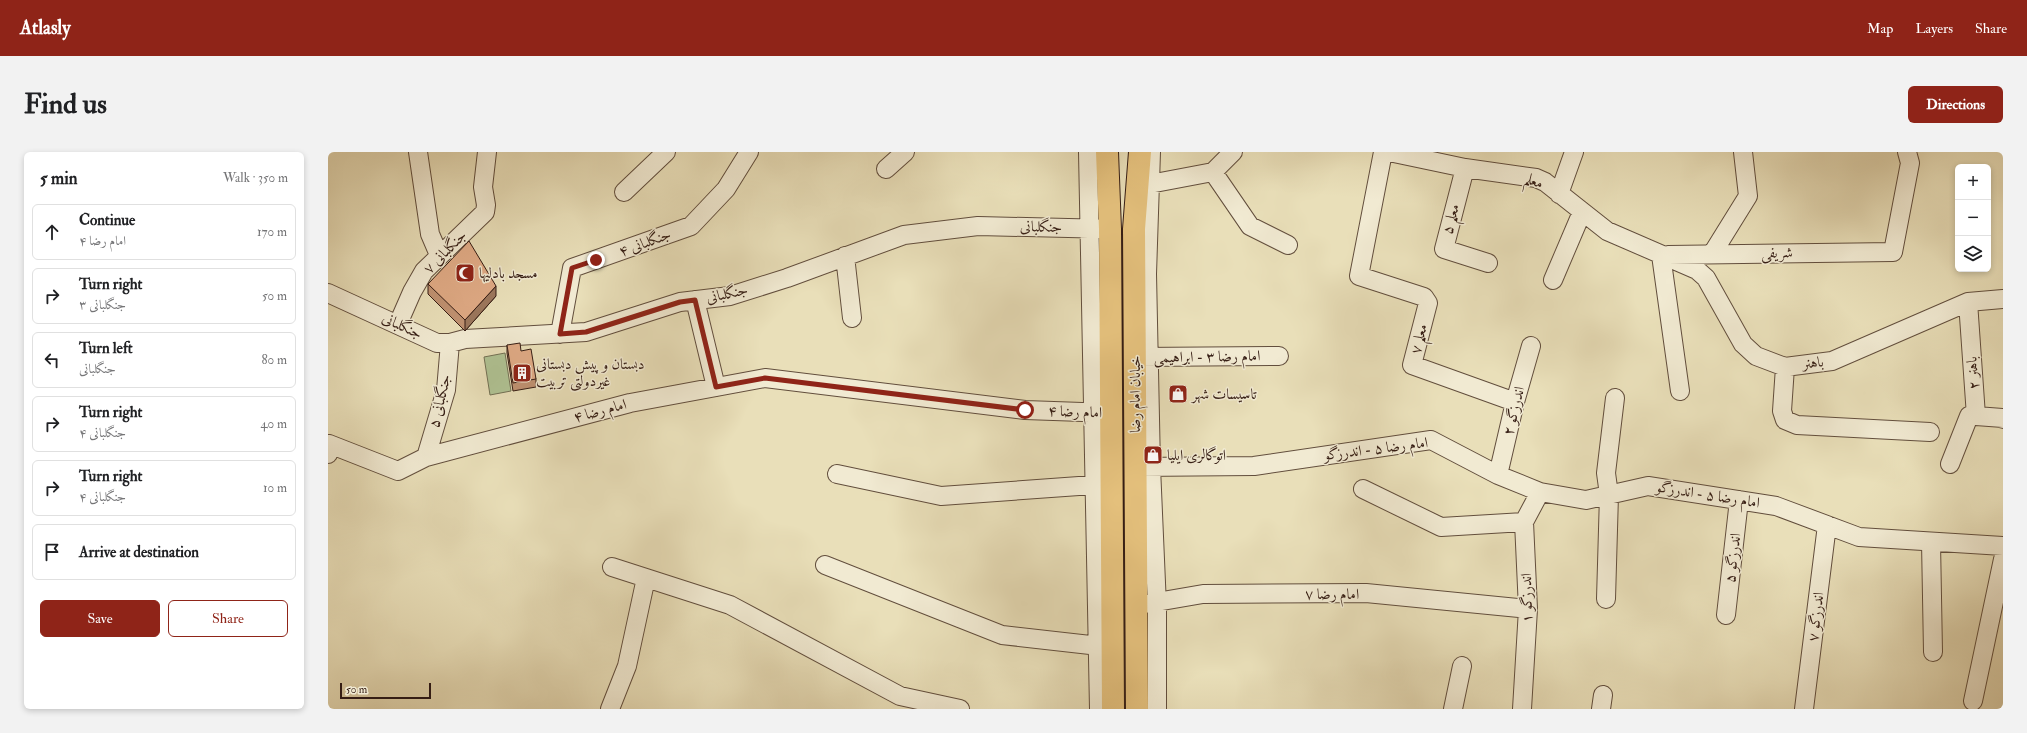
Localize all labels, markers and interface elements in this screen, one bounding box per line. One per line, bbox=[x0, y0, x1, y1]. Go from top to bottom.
text: Atlasly bbox=[20, 16, 71, 40]
text: Map bbox=[1867, 20, 1893, 37]
text: Layers bbox=[1915, 20, 1953, 37]
text: Share bbox=[1975, 20, 2007, 37]
button: Directions bbox=[1908, 86, 2003, 123]
text: Find us bbox=[24, 87, 107, 122]
map controls bbox=[1955, 164, 1991, 272]
button: + bbox=[1955, 164, 1991, 200]
text: 5 min bbox=[40, 168, 78, 189]
street label: معلم bbox=[1520, 169, 1546, 198]
text: Walk · 350 m bbox=[223, 170, 288, 186]
button: − bbox=[1955, 200, 1991, 236]
street label: معلم ۵ bbox=[1438, 202, 1469, 237]
text: Continue bbox=[79, 211, 135, 230]
street label: جنگلبانی bbox=[1020, 216, 1062, 237]
icon: ahead bbox=[41, 221, 63, 243]
text: 170 m bbox=[257, 224, 287, 240]
street label: جنگلبانی ۴ bbox=[616, 224, 674, 261]
street label: جنگلبانی ۷ bbox=[418, 225, 471, 278]
text: امام رضا ۴ bbox=[79, 233, 126, 249]
button: layers bbox=[1955, 236, 1991, 272]
street label: شریفی bbox=[1761, 243, 1793, 264]
route end bbox=[587, 251, 605, 269]
mosque icon: مسجد بادلیها bbox=[454, 262, 476, 284]
place label: مسجد بادلیها bbox=[479, 264, 538, 283]
text: Turn right bbox=[79, 275, 142, 294]
street label: جنگلبانی bbox=[704, 279, 750, 308]
icon: right bbox=[41, 285, 63, 307]
text: 50 m bbox=[262, 288, 287, 304]
text: جنگلبانی ۳ bbox=[79, 297, 126, 313]
street label: جنگلبانی bbox=[379, 308, 426, 344]
street label: معلم ۷ bbox=[1406, 322, 1437, 357]
text: Turn left bbox=[79, 339, 133, 358]
street label: امام رضا ۳ - ابراهیمی bbox=[1153, 347, 1261, 370]
icon: left bbox=[41, 349, 63, 371]
text: 80 m bbox=[261, 352, 287, 368]
street label: باهنر bbox=[1799, 352, 1825, 374]
place label: دبستان و پیش دبستانی غیردولتی تربیت bbox=[536, 355, 645, 392]
street label: خیابان امام رضا bbox=[1126, 355, 1148, 433]
street label: باهنر ۲ bbox=[1962, 356, 1984, 390]
text: جنگلبانی bbox=[79, 361, 116, 377]
building icon: دبستان و پیش دبستانی غیردولتی تربیت bbox=[511, 362, 533, 384]
street label: جنگلبانی ۵ bbox=[424, 372, 455, 430]
shop icon: تاسیسات شهر bbox=[1167, 383, 1189, 405]
place label: تاسیسات شهر bbox=[1190, 385, 1257, 404]
street label: اندرزگو ۲ bbox=[1499, 385, 1529, 437]
street label: امام رضا ۴ bbox=[571, 395, 629, 430]
route start bbox=[1016, 401, 1034, 419]
street label: امام رضا ۴ bbox=[1047, 402, 1102, 425]
text: Turn right bbox=[79, 403, 142, 422]
icon: right bbox=[41, 413, 63, 435]
text: 40 m bbox=[261, 416, 287, 432]
text: جنگلبانی ۴ bbox=[79, 425, 126, 441]
street label: امام رضا ۵ - اندرزگو bbox=[1321, 433, 1430, 468]
shop icon: اتوگالری ایلیا bbox=[1142, 444, 1164, 466]
place label: اتوگالری ایلیا bbox=[1167, 446, 1226, 465]
text: Turn right bbox=[79, 467, 142, 486]
icon: right bbox=[41, 477, 63, 499]
street label: امام رضا ۵ - اندرزگو bbox=[1652, 477, 1761, 516]
text: 10 m bbox=[263, 480, 287, 496]
text: جنگلبانی ۴ bbox=[79, 489, 126, 505]
street label: اندرزگو ۵ bbox=[1721, 532, 1745, 584]
icon: arrive bbox=[41, 541, 63, 563]
text: Arrive at destination bbox=[79, 543, 199, 562]
street label: اندرزگو ۱ bbox=[1517, 573, 1537, 623]
street label: امام رضا ۷ bbox=[1305, 585, 1359, 607]
street label: اندرزگو ۷ bbox=[1804, 591, 1828, 643]
button: Save bbox=[40, 600, 160, 637]
button: Share bbox=[168, 600, 288, 637]
scale bar bbox=[340, 681, 431, 700]
text: 50 m bbox=[346, 683, 367, 696]

